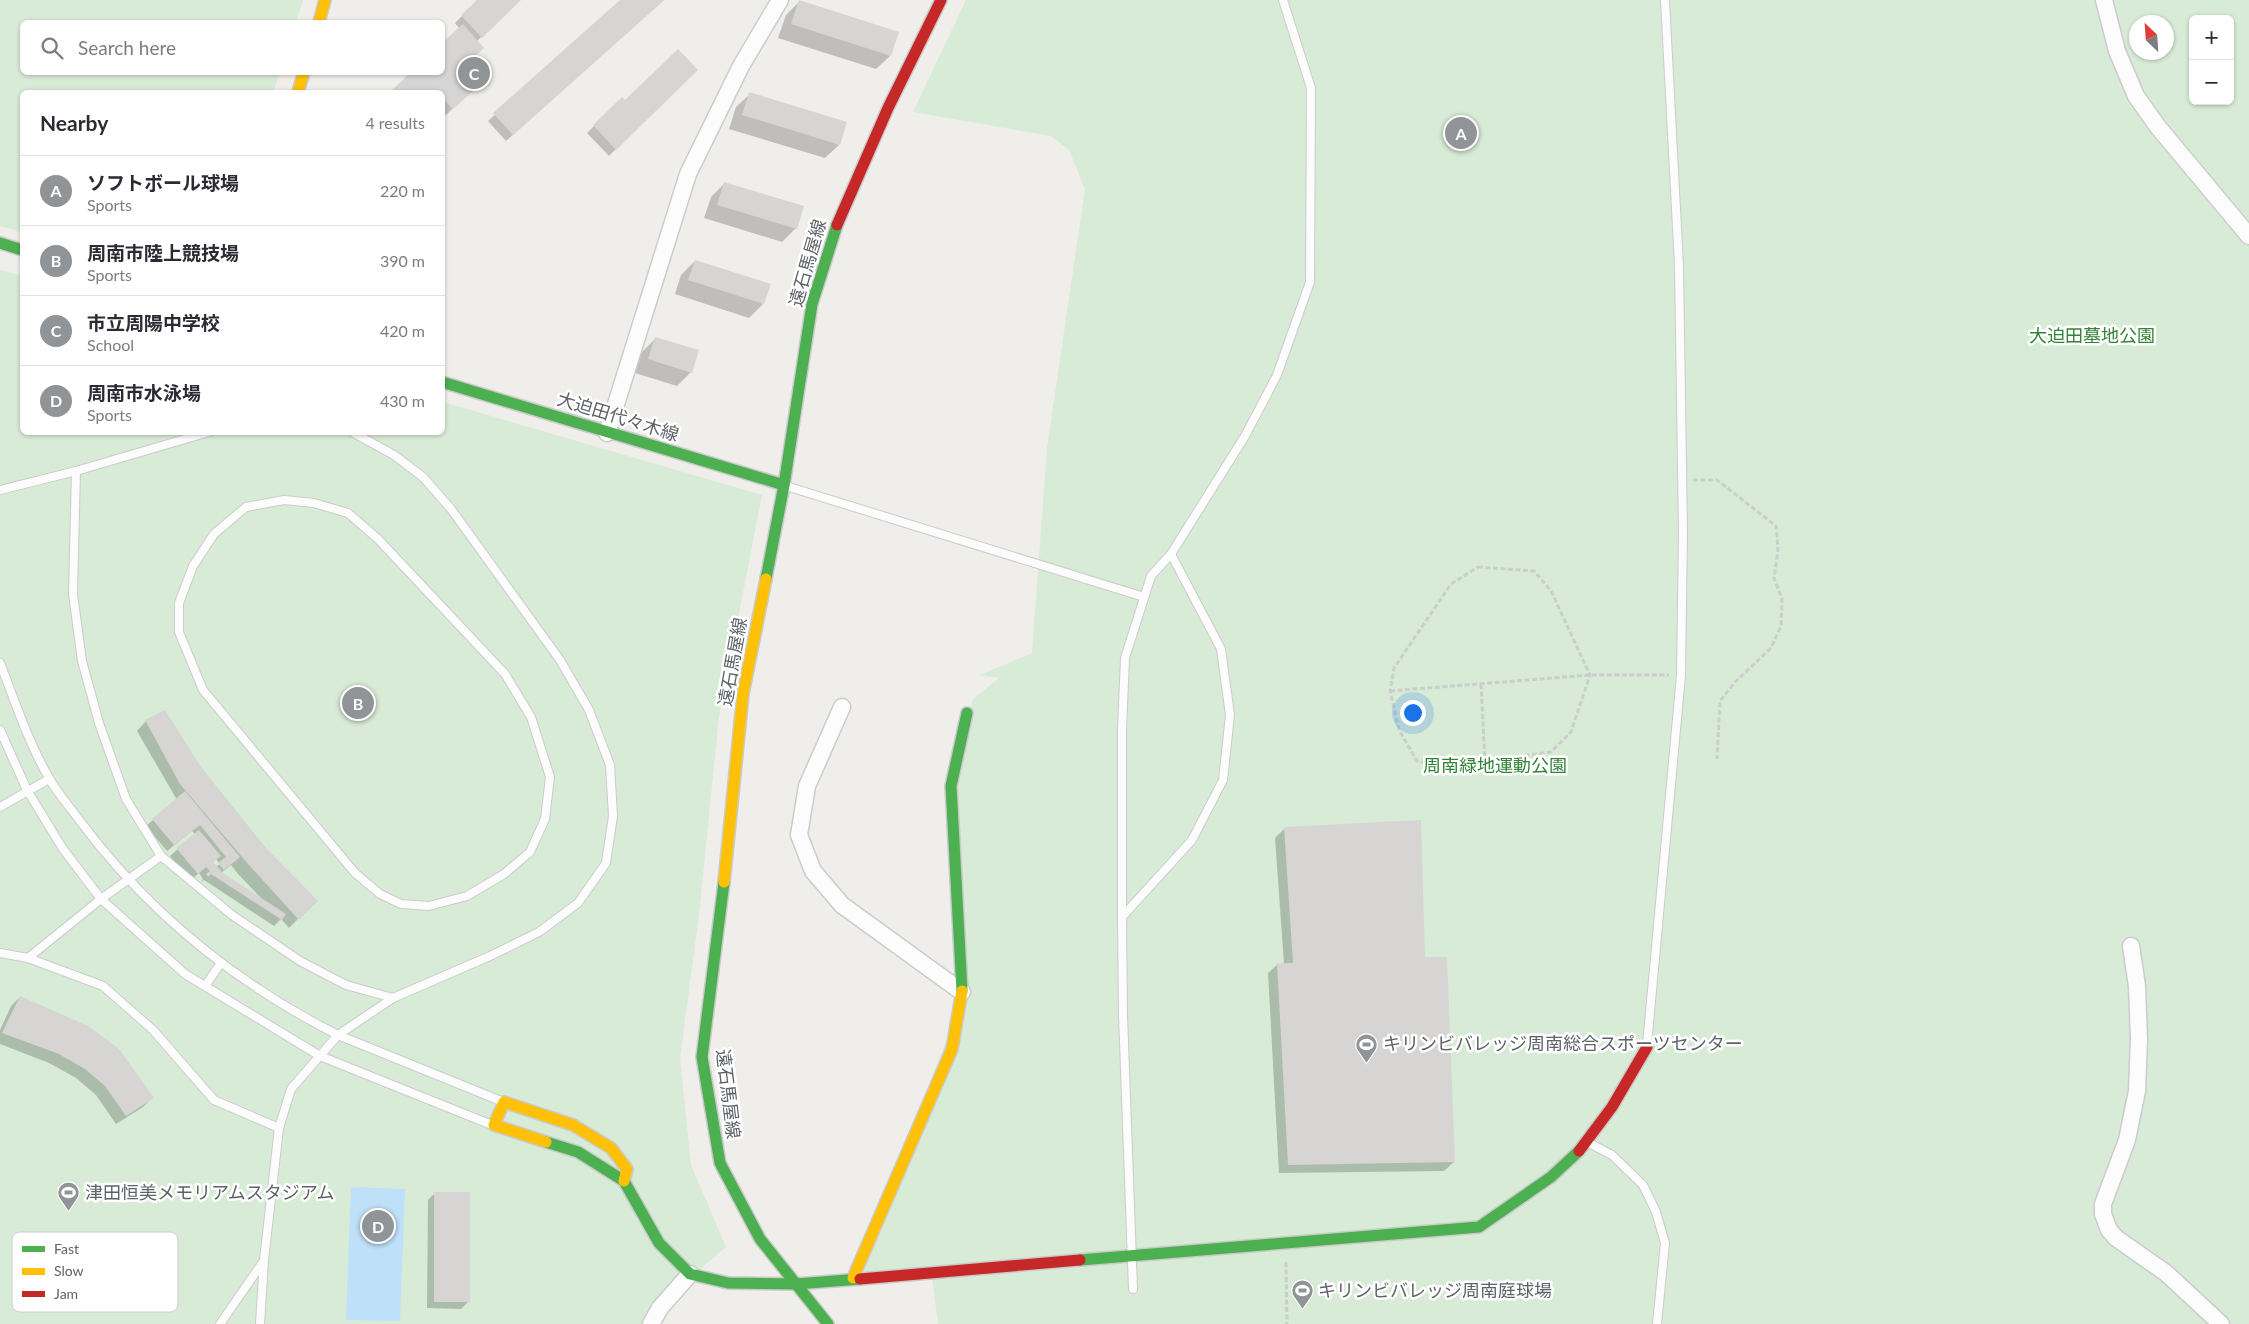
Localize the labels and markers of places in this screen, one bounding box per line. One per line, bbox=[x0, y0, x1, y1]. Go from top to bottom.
pin: C bbox=[458, 54, 490, 92]
pin: A bbox=[1445, 114, 1477, 152]
pin: B bbox=[342, 684, 374, 722]
sports icon: キリンビバレッジ周南総合スポーツセンター bbox=[1355, 1032, 1379, 1063]
place label: キリンビバレッジ周南総合スポーツセンター bbox=[1383, 1032, 1743, 1054]
sports icon: 津田恒美メモリアムスタジアム bbox=[57, 1181, 81, 1212]
place label: 津田恒美メモリアムスタジアム bbox=[85, 1181, 334, 1203]
pin: D bbox=[362, 1207, 394, 1245]
sports icon: キリンビバレッジ周南庭球場 bbox=[1290, 1279, 1314, 1310]
place label: キリンビバレッジ周南庭球場 bbox=[1318, 1279, 1552, 1301]

